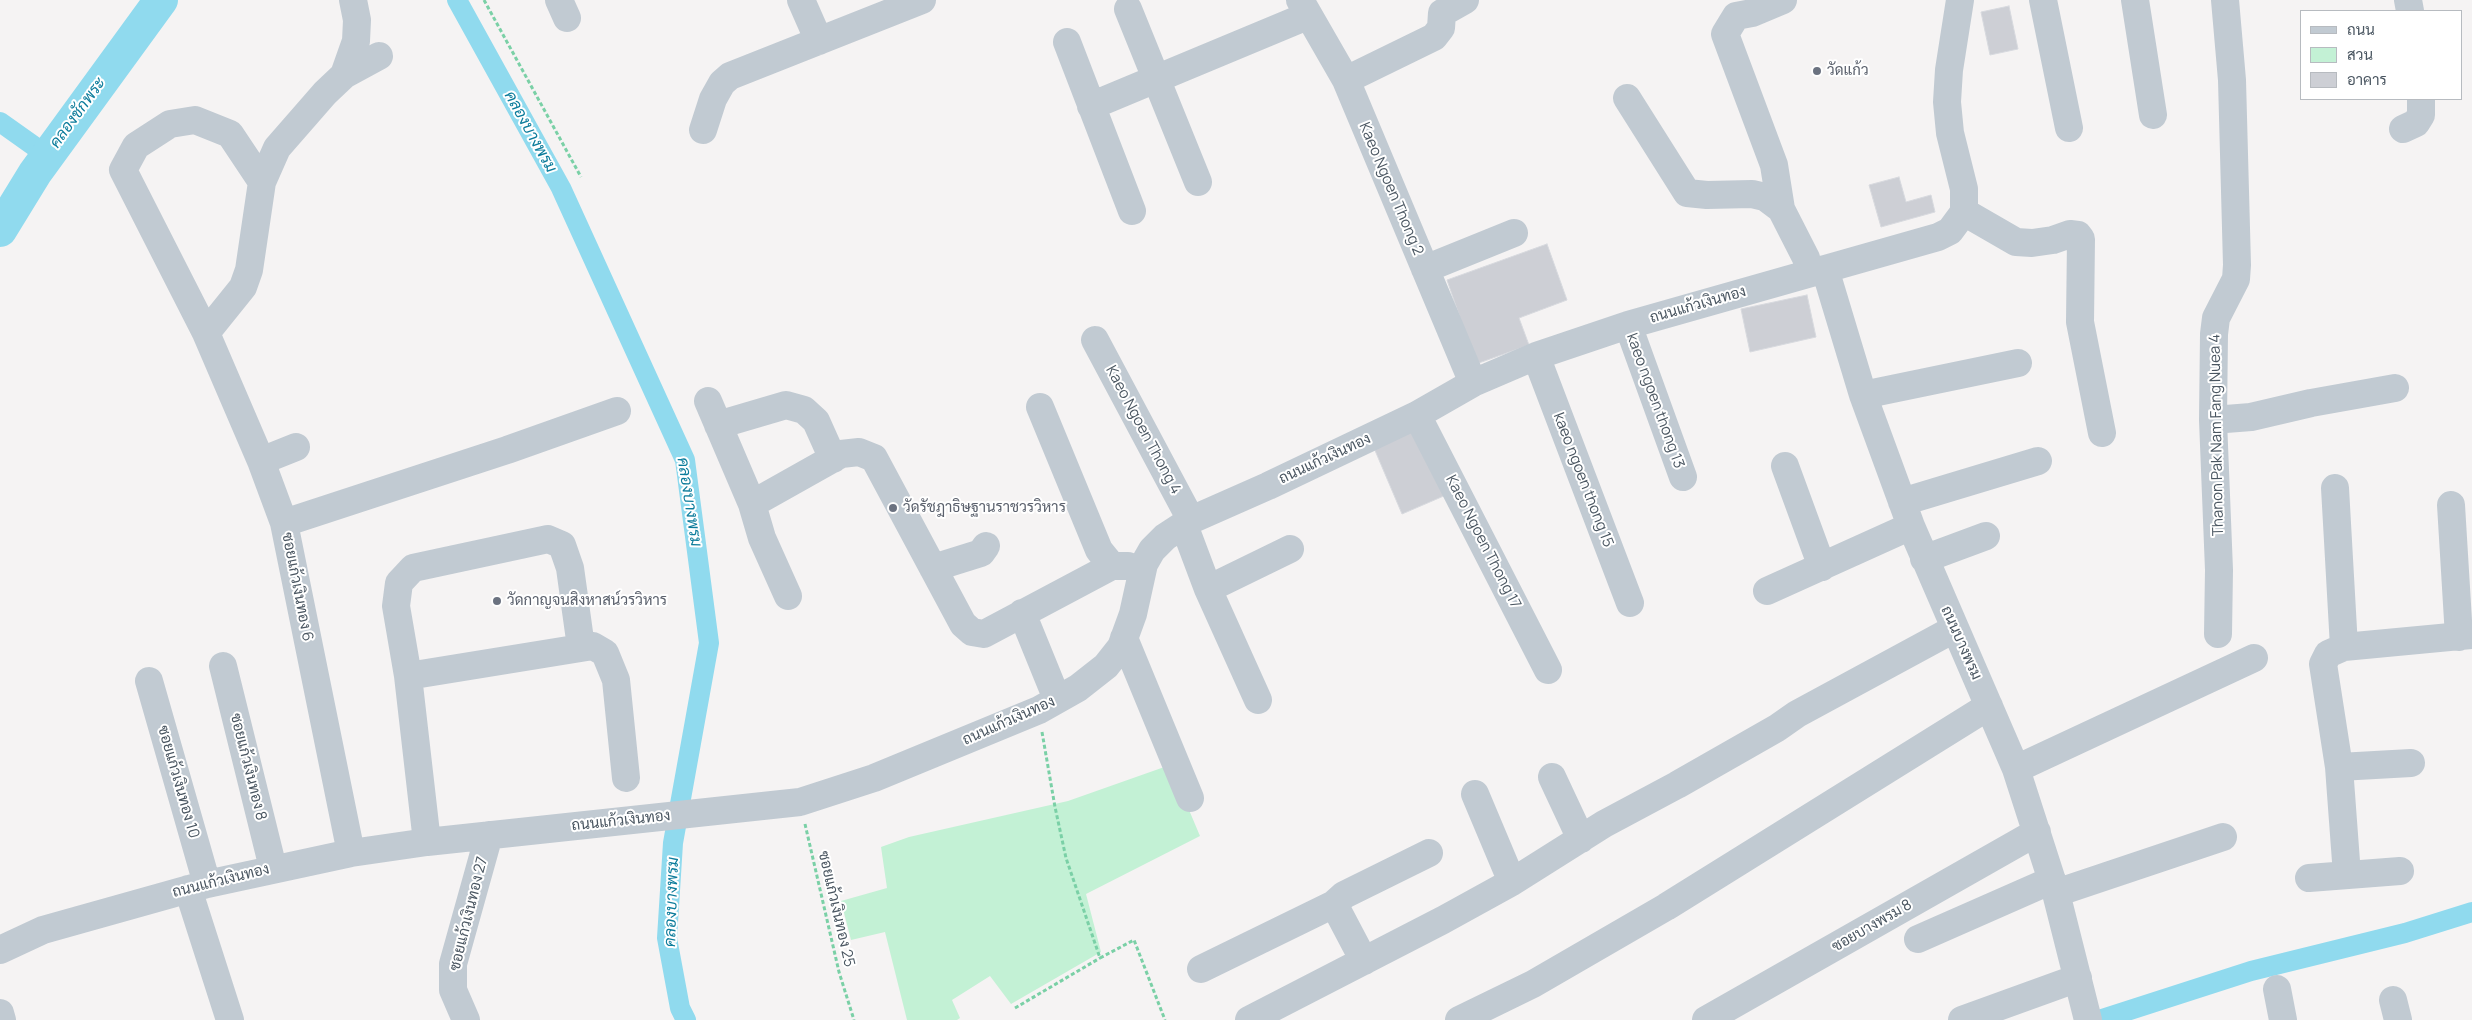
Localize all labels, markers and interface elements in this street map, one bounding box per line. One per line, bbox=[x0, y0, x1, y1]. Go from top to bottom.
legend bbox=[2300, 10, 2462, 100]
text: ถนน bbox=[2347, 19, 2375, 40]
text: สวน bbox=[2347, 44, 2373, 65]
place label: วัดแก้ว bbox=[1827, 62, 1869, 80]
marker: วัดแก้ว bbox=[1811, 65, 1823, 77]
text: อาคาร bbox=[2347, 69, 2387, 90]
water label: คลองชักพระ bbox=[46, 74, 110, 152]
water label: คลองบางพรม bbox=[500, 88, 560, 176]
street label: Kaeo Ngoen Thong 2 bbox=[1355, 120, 1427, 258]
street label: ถนนแก้วเงินทอง bbox=[1648, 283, 1748, 327]
street label: kaeo ngoen thong 13 bbox=[1622, 331, 1688, 471]
street label: Thanon Pak Nam Fang Nuea 4 bbox=[2206, 334, 2228, 536]
street label: Kaeo Ngoen Thong 4 bbox=[1102, 363, 1184, 497]
street label: kaeo ngoen thong 15 bbox=[1549, 410, 1617, 550]
street label: ถนนแก้วเงินทอง bbox=[1276, 430, 1374, 488]
water label: คลองบางพรม bbox=[672, 456, 706, 548]
street label: Kaeo Ngoen Thong 17 bbox=[1442, 472, 1524, 612]
place label: วัดรัชฎาธิษฐานราชวรวิหาร bbox=[903, 499, 1066, 517]
marker: วัดรัชฎาธิษฐานราชวรวิหาร bbox=[887, 502, 899, 514]
street label: ซอยแก้วเงินทอง 6 bbox=[278, 531, 316, 643]
place label: วัดกาญจนสิงหาสน์วรวิหาร bbox=[507, 592, 667, 610]
marker: วัดกาญจนสิงหาสน์วรวิหาร bbox=[491, 595, 503, 607]
street label: ถนนบางพรม bbox=[1937, 603, 1985, 683]
street label: ถนนแก้วเงินทอง bbox=[960, 693, 1058, 749]
street label: ซอยแก้วเงินทอง 8 bbox=[226, 712, 270, 822]
street label: ซอยแก้วเงินทอง 10 bbox=[153, 724, 203, 840]
street label: ถนนแก้วเงินทอง bbox=[571, 807, 671, 835]
street label: ซอยแก้วเงินทอง 25 bbox=[814, 849, 858, 969]
street label: ซอยแก้วเงินทอง 27 bbox=[446, 855, 492, 973]
water label: คลองบางพรม bbox=[661, 857, 683, 947]
street label: ถนนแก้วเงินทอง bbox=[171, 860, 271, 902]
street label: ซอยบางพรม 8 bbox=[1829, 896, 1915, 956]

